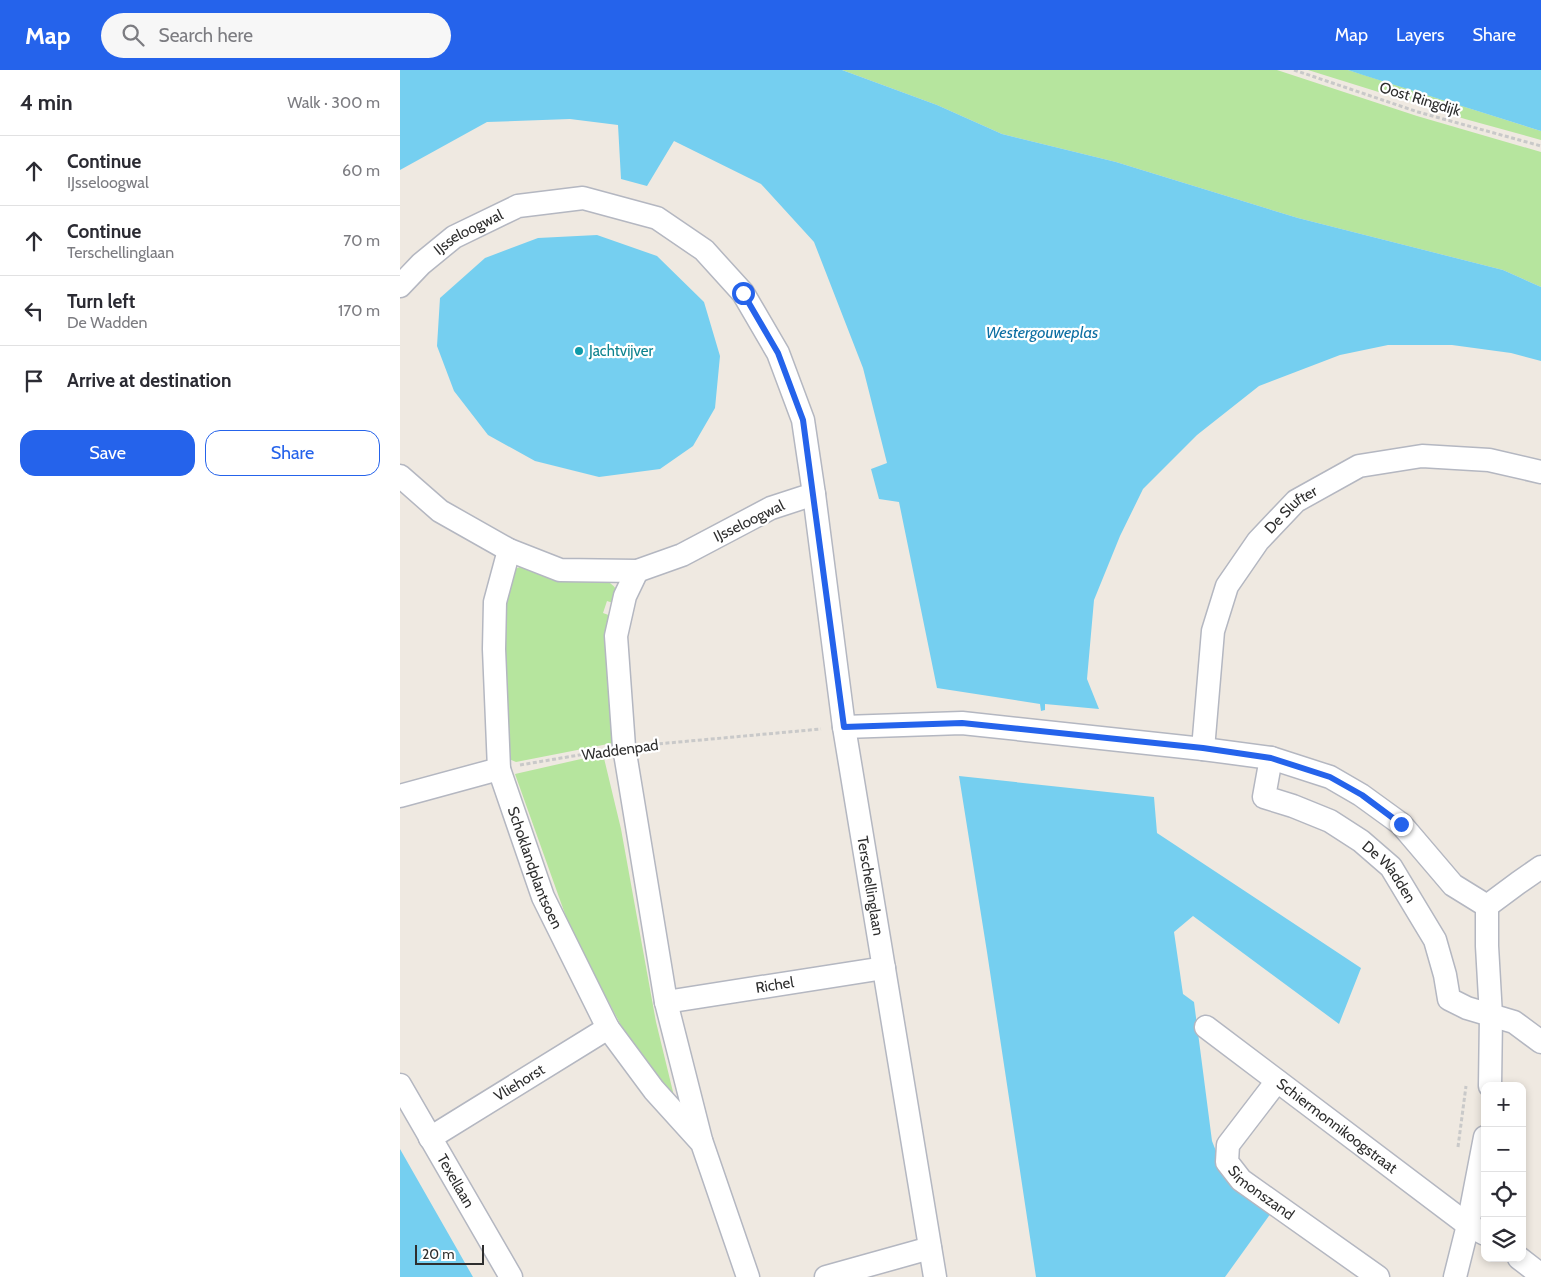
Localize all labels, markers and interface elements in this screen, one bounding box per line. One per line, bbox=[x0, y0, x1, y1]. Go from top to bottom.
search box bbox=[101, 13, 451, 58]
text: Map bbox=[25, 21, 71, 50]
icon: search bbox=[119, 21, 147, 49]
text: Search here bbox=[159, 24, 253, 47]
text: Map bbox=[1335, 24, 1368, 46]
text: Layers bbox=[1396, 24, 1445, 46]
text: Share bbox=[1473, 24, 1516, 46]
street label: Oost Ringdijk bbox=[1377, 78, 1463, 120]
text: 4 min bbox=[20, 90, 73, 115]
text: Walk · 300 m bbox=[287, 93, 380, 112]
text: Continue bbox=[67, 150, 141, 173]
icon: ahead bbox=[20, 157, 48, 185]
text: 60 m bbox=[342, 161, 380, 180]
text: IJsseloogwal bbox=[67, 173, 149, 192]
street label: IJsseloogwal bbox=[430, 205, 506, 259]
text: Continue bbox=[67, 220, 141, 243]
icon: ahead bbox=[20, 227, 48, 255]
text: 70 m bbox=[343, 231, 380, 250]
text: Terschellinglaan bbox=[67, 243, 174, 262]
route start bbox=[732, 282, 755, 305]
text: Turn left bbox=[67, 290, 135, 313]
icon: left bbox=[20, 297, 48, 325]
text: 170 m bbox=[338, 301, 380, 320]
text: De Wadden bbox=[67, 313, 147, 332]
water label: Westergouweplas bbox=[986, 323, 1098, 342]
place label: Jachtvijver bbox=[588, 342, 653, 360]
marker: Jachtvijver bbox=[573, 345, 585, 357]
icon: arrive bbox=[20, 367, 48, 395]
text: Arrive at destination bbox=[67, 369, 231, 392]
button: Save bbox=[20, 430, 195, 476]
button: Share bbox=[205, 430, 380, 476]
street label: De Slufter bbox=[1261, 482, 1321, 537]
street label: IJsseloogwal bbox=[711, 496, 788, 546]
street label: Waddenpad bbox=[580, 736, 660, 764]
street label: Schoklandplantsoen bbox=[504, 804, 566, 932]
route end bbox=[1390, 813, 1413, 836]
street label: Terschellinglaan bbox=[853, 835, 887, 937]
street label: De Wadden bbox=[1358, 837, 1419, 906]
street label: Richel bbox=[754, 973, 795, 997]
street label: Vliehorst bbox=[491, 1060, 548, 1105]
street label: Schiermonnikoogstraat bbox=[1273, 1075, 1401, 1177]
map controls bbox=[1481, 1082, 1526, 1262]
button: + bbox=[1481, 1082, 1526, 1127]
button: − bbox=[1481, 1127, 1526, 1172]
street label: Texellaan bbox=[433, 1151, 478, 1211]
street label: Simonszand bbox=[1224, 1162, 1298, 1224]
button: locate bbox=[1481, 1172, 1526, 1217]
button: layers bbox=[1481, 1217, 1526, 1262]
scale bar bbox=[415, 1242, 484, 1265]
text: 20 m bbox=[422, 1245, 455, 1263]

